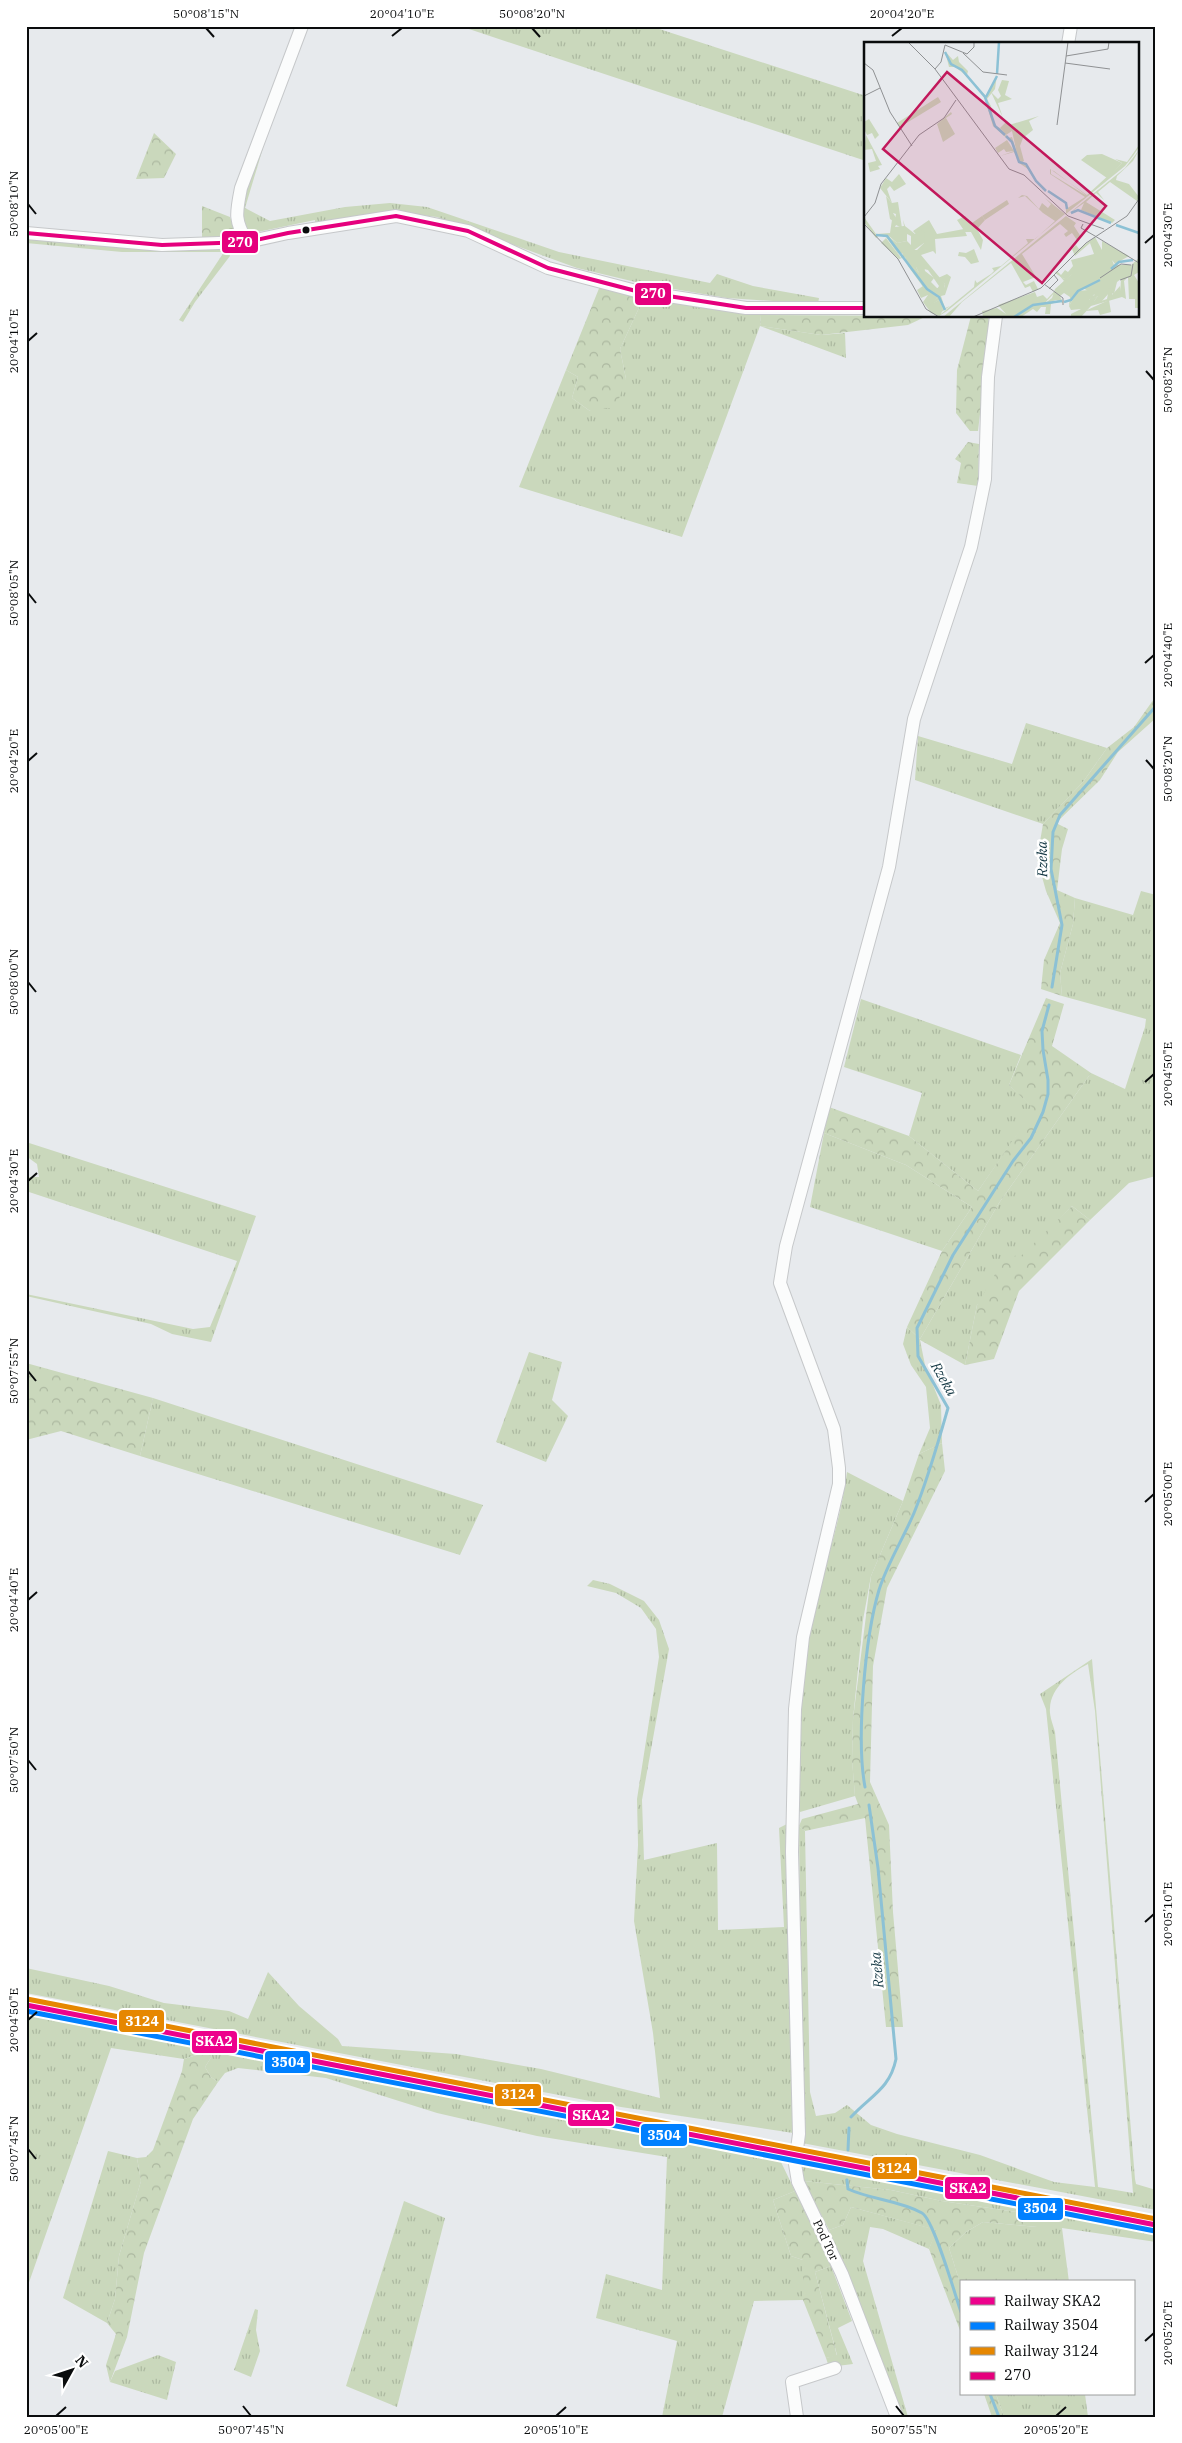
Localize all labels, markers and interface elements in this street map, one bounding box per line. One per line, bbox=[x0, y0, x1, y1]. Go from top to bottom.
text: 50°08'15"N bbox=[173, 6, 239, 21]
text: 20°04'10"E bbox=[370, 6, 434, 21]
text: 50°08'20"N bbox=[499, 6, 565, 21]
text: 20°04'20"E bbox=[870, 6, 934, 21]
inset map bbox=[864, 42, 1140, 318]
text: 50°08'10"N bbox=[6, 171, 21, 237]
text: 20°04'30"E bbox=[1160, 203, 1175, 267]
unlabelled marker bbox=[301, 225, 311, 235]
line badge: 270 bbox=[221, 230, 259, 254]
text: 270 bbox=[227, 233, 253, 251]
line badge: 270 bbox=[634, 282, 672, 306]
text: 270 bbox=[640, 284, 666, 302]
text: 20°04'10"E bbox=[6, 309, 21, 373]
text: 50°08'25"N bbox=[1160, 347, 1175, 413]
text: 50°08'05"N bbox=[6, 560, 21, 626]
text: 20°04'40"E bbox=[1160, 623, 1175, 687]
text: 20°04'20"E bbox=[6, 729, 21, 793]
text: 50°08'20"N bbox=[1160, 736, 1175, 802]
water label: Rzeka bbox=[1033, 840, 1051, 878]
text: 50°08'00"N bbox=[6, 949, 21, 1015]
text: 20°04'50"E bbox=[1160, 1042, 1175, 1106]
text: 20°04'30"E bbox=[6, 1149, 21, 1213]
text: 50°07'55"N bbox=[6, 1338, 21, 1404]
water label: Rzeka bbox=[927, 1358, 961, 1400]
text: 20°05'00"E bbox=[1160, 1462, 1175, 1526]
text: 20°04'40"E bbox=[6, 1568, 21, 1632]
text: 50°07'50"N bbox=[6, 1727, 21, 1793]
text: 20°05'10"E bbox=[1160, 1882, 1175, 1946]
water label: Rzeka bbox=[866, 1951, 888, 1990]
text: 20°04'50"E bbox=[6, 1988, 21, 2052]
line badge: 3124 bbox=[118, 2009, 165, 2033]
text: 3124 bbox=[125, 2012, 159, 2030]
line badge: SKA2 bbox=[191, 2030, 238, 2054]
text: SKA2 bbox=[195, 2032, 233, 2050]
line badge: 3504 bbox=[264, 2050, 311, 2074]
text: 3504 bbox=[271, 2053, 305, 2071]
line badge: 3124 bbox=[494, 2083, 542, 2107]
text: 3124 bbox=[501, 2085, 535, 2103]
line badge: SKA2 bbox=[567, 2103, 615, 2127]
text: SKA2 bbox=[572, 2106, 610, 2124]
text: 50°07'45"N bbox=[6, 2116, 21, 2182]
line badge: 3504 bbox=[640, 2123, 688, 2147]
text: 3504 bbox=[647, 2126, 681, 2144]
line badge: 3124 bbox=[871, 2156, 918, 2180]
text: 3124 bbox=[877, 2159, 911, 2177]
line badge: SKA2 bbox=[944, 2176, 991, 2200]
text: SKA2 bbox=[949, 2179, 987, 2197]
line badge: 3504 bbox=[1017, 2197, 1064, 2221]
text: 3504 bbox=[1023, 2199, 1057, 2217]
street label: Pod Tor bbox=[810, 2217, 842, 2264]
legend bbox=[960, 2280, 1134, 2396]
text: Railway SKA2 bbox=[1004, 2291, 1101, 2310]
text: 20°05'20"E bbox=[1160, 2301, 1175, 2365]
text: Railway 3504 bbox=[1004, 2315, 1099, 2334]
text: Railway 3124 bbox=[1004, 2341, 1099, 2360]
north arrow bbox=[48, 2346, 98, 2396]
text: N bbox=[72, 2352, 92, 2372]
text: 270 bbox=[1004, 2365, 1031, 2384]
text: 20°05'00"E bbox=[24, 2422, 88, 2437]
text: 50°07'45"N bbox=[218, 2422, 284, 2437]
text: 20°05'10"E bbox=[524, 2422, 588, 2437]
text: 50°07'55"N bbox=[871, 2422, 937, 2437]
text: 20°05'20"E bbox=[1024, 2422, 1088, 2437]

